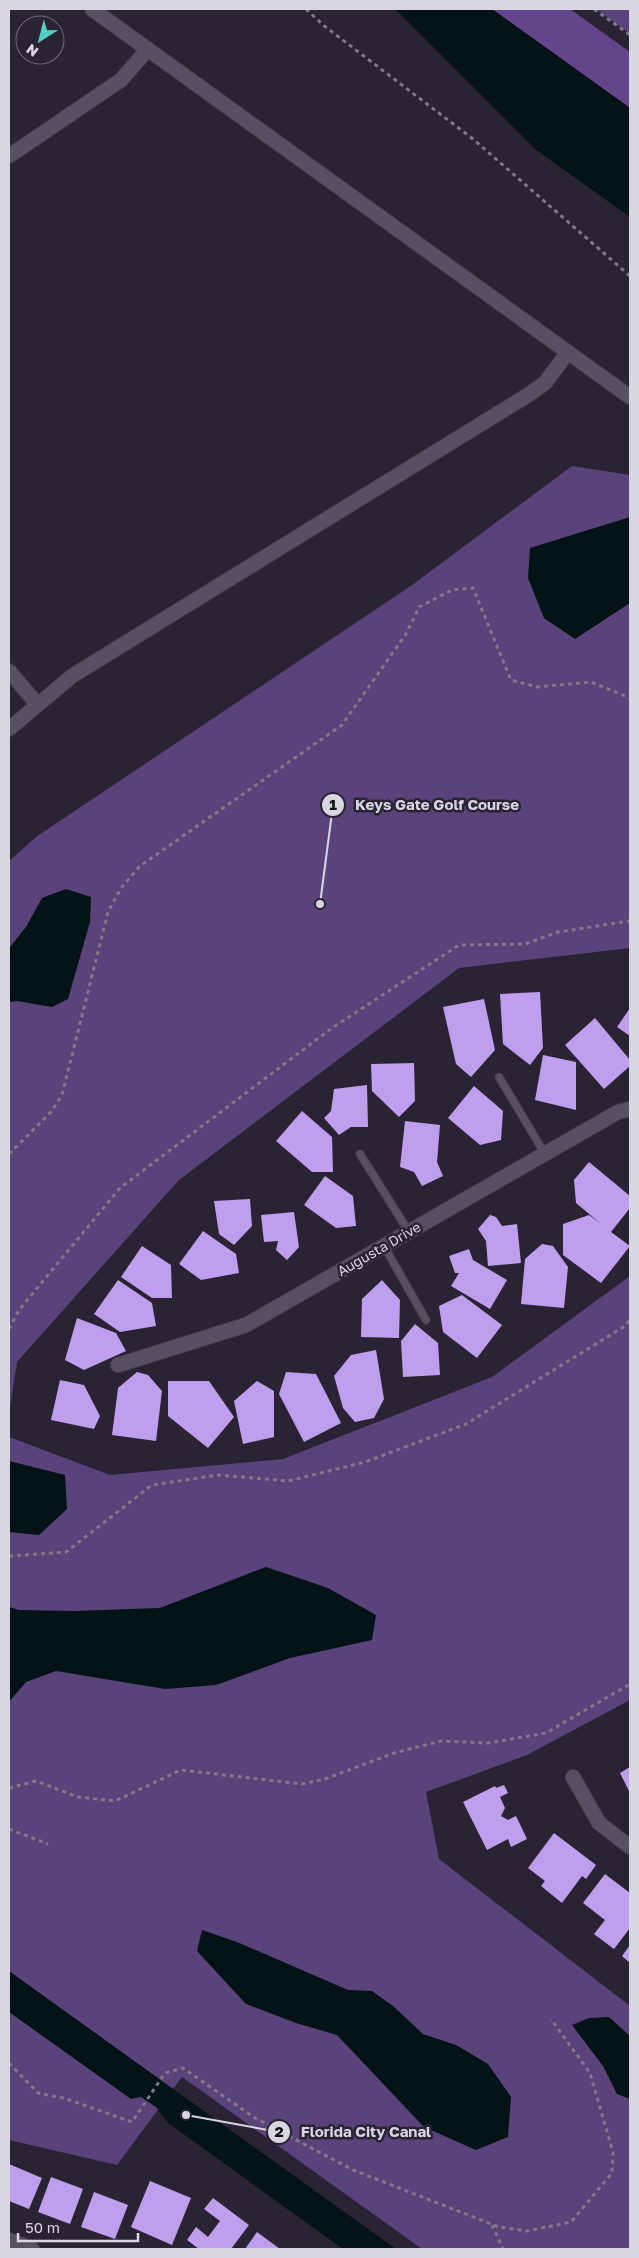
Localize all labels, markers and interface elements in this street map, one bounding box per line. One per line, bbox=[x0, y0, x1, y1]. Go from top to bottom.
north arrow bbox=[15, 15, 65, 65]
text: N bbox=[23, 41, 41, 61]
callout: Keys Gate Golf Course bbox=[320, 790, 529, 820]
text: 1 bbox=[329, 795, 337, 813]
text: Keys Gate Golf Course bbox=[355, 795, 519, 813]
street label: Augusta Drive bbox=[334, 1218, 424, 1279]
callout: Florida City Canal bbox=[266, 2117, 441, 2147]
text: 2 bbox=[274, 2122, 284, 2140]
text: Florida City Canal bbox=[301, 2122, 431, 2140]
scale bar bbox=[18, 2210, 138, 2242]
text: 50 m bbox=[25, 2218, 60, 2236]

